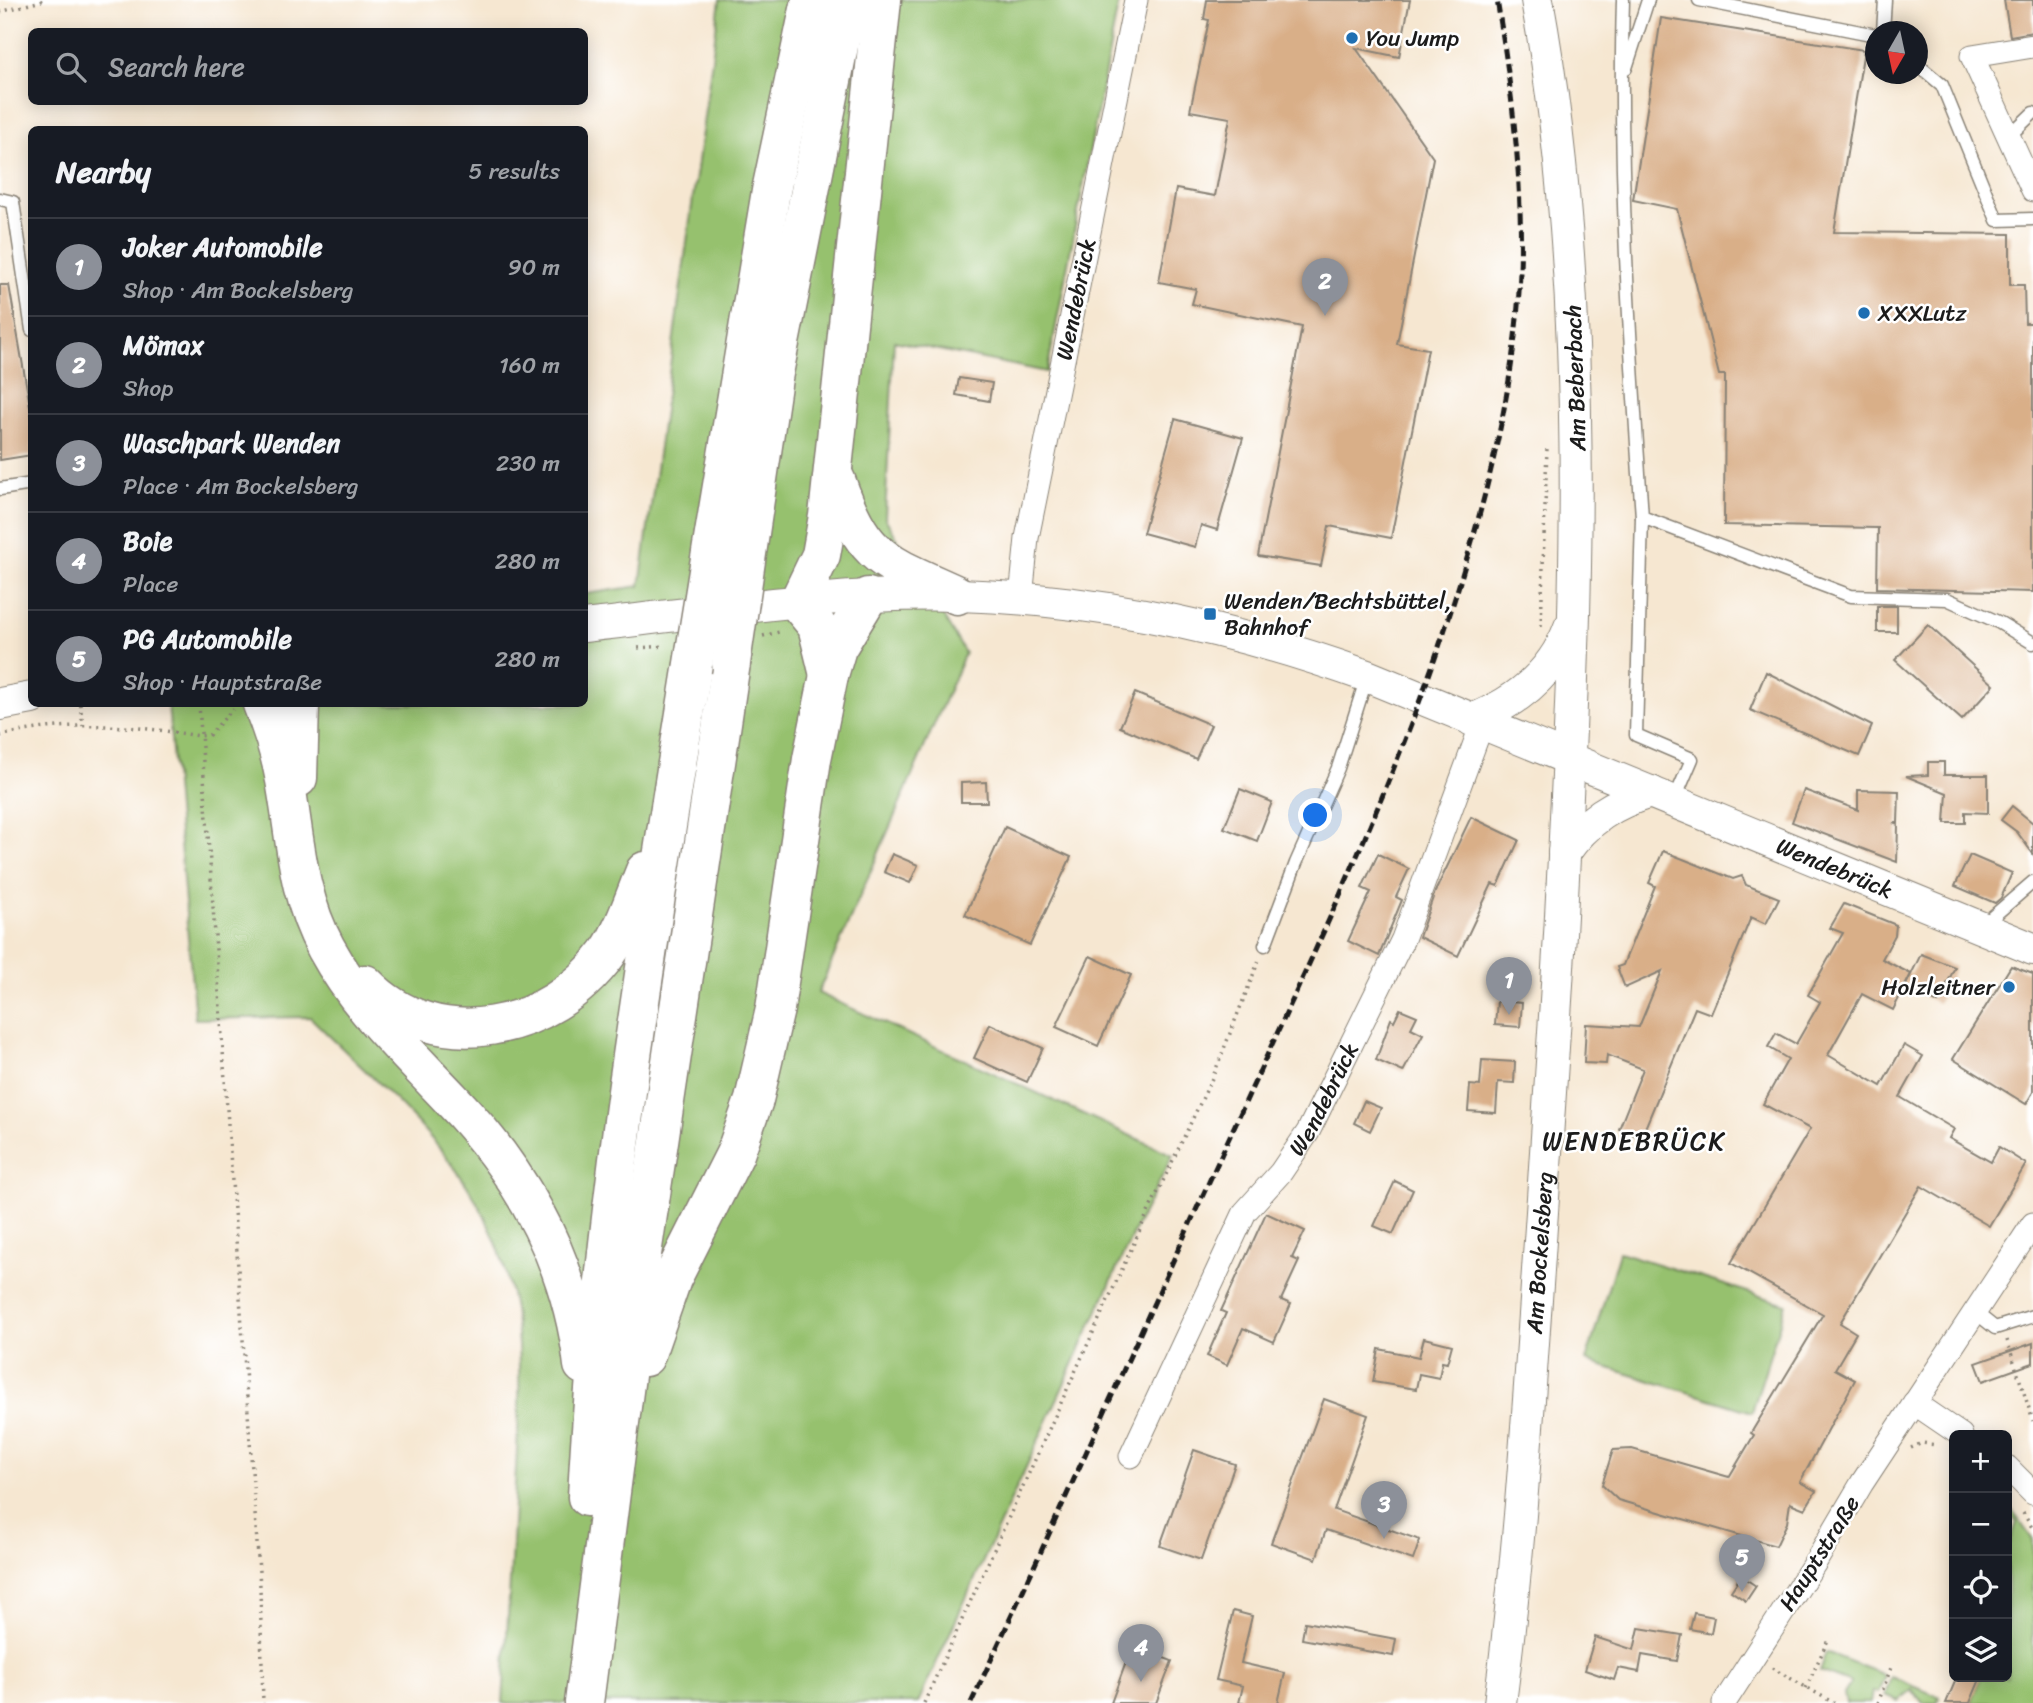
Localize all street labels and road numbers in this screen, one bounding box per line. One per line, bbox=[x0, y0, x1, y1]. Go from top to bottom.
street label: Wendebrück bbox=[1044, 235, 1108, 364]
street label: Am Beberbach bbox=[1552, 304, 1599, 453]
street label: Wendebrück bbox=[1770, 826, 1900, 911]
street label: Wendebrück bbox=[1277, 1035, 1370, 1165]
street label: Am Bockelsberg bbox=[1514, 1170, 1566, 1336]
street label: Hauptstraße bbox=[1767, 1487, 1871, 1619]

